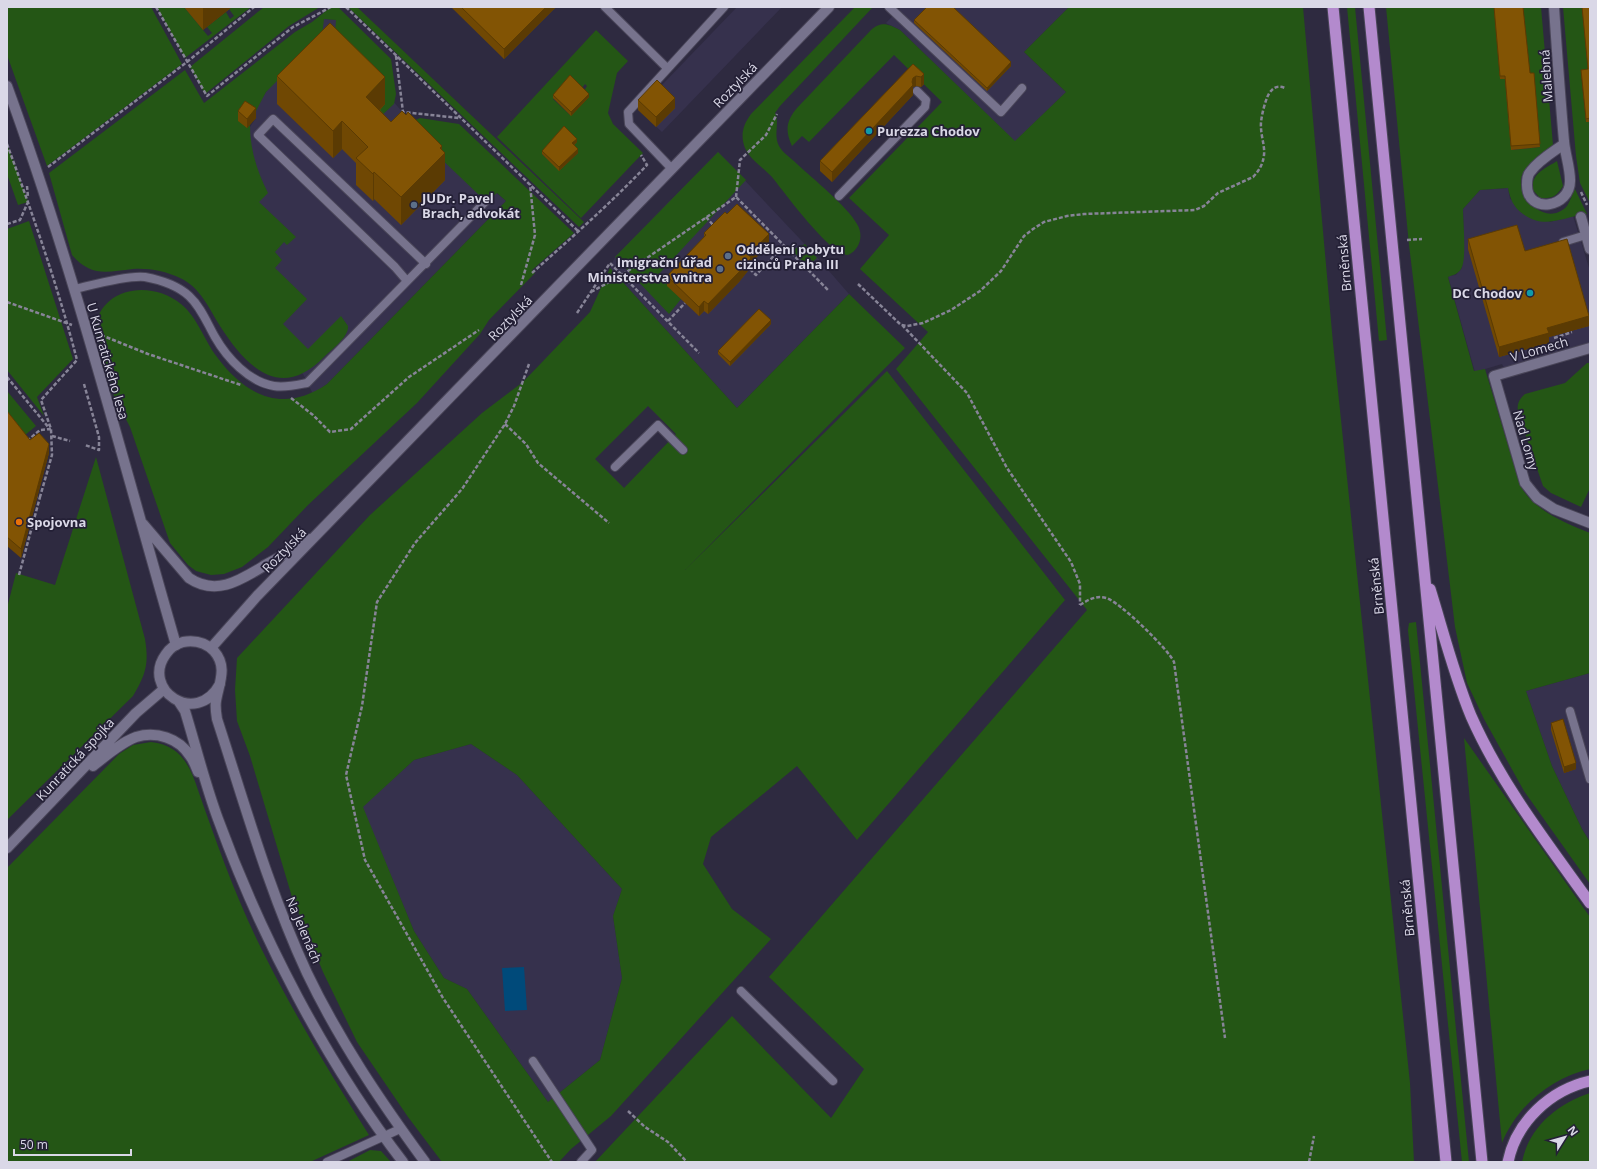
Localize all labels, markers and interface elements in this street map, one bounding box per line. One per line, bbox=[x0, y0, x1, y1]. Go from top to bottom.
street label: Malebná bbox=[1535, 49, 1557, 103]
street label: Roztylská bbox=[709, 58, 761, 112]
place label: Purezza Chodov bbox=[877, 122, 980, 140]
marker: Purezza Chodov bbox=[864, 126, 874, 136]
place label: JUDr. Pavel Brach, advokát bbox=[421, 189, 520, 222]
marker: JUDr. Pavel Brach, advokát bbox=[409, 200, 419, 210]
street label: Brněnská bbox=[1333, 234, 1355, 292]
place label: Oddělení pobytu cizinců Praha III bbox=[736, 240, 844, 273]
marker: Oddělení pobytu cizinců Praha III bbox=[723, 251, 733, 261]
place label: Imigrační úřad Ministerstva vnitra bbox=[588, 253, 712, 286]
marker: Imigrační úřad Ministerstva vnitra bbox=[715, 264, 725, 274]
place label: DC Chodov bbox=[1452, 284, 1523, 302]
marker: DC Chodov bbox=[1525, 288, 1535, 298]
street label: Roztylská bbox=[484, 291, 536, 345]
street label: U Kunratického lesa bbox=[83, 300, 133, 422]
street label: V Lomech bbox=[1508, 332, 1570, 366]
street label: Nad Lomy bbox=[1509, 408, 1543, 473]
place label: Spojovna bbox=[27, 513, 86, 531]
marker: Spojovna bbox=[14, 517, 24, 527]
street label: Roztylská bbox=[258, 523, 310, 577]
street label: Brněnská bbox=[1364, 557, 1388, 615]
street label: Kunratická spojka bbox=[32, 714, 118, 804]
street label: Brněnská bbox=[1396, 879, 1418, 937]
street label: Na Jelenách bbox=[282, 894, 326, 966]
north arrow bbox=[1545, 1117, 1585, 1157]
text: N bbox=[1565, 1123, 1582, 1139]
scale bar bbox=[14, 1131, 131, 1157]
text: 50 m bbox=[20, 1136, 48, 1153]

